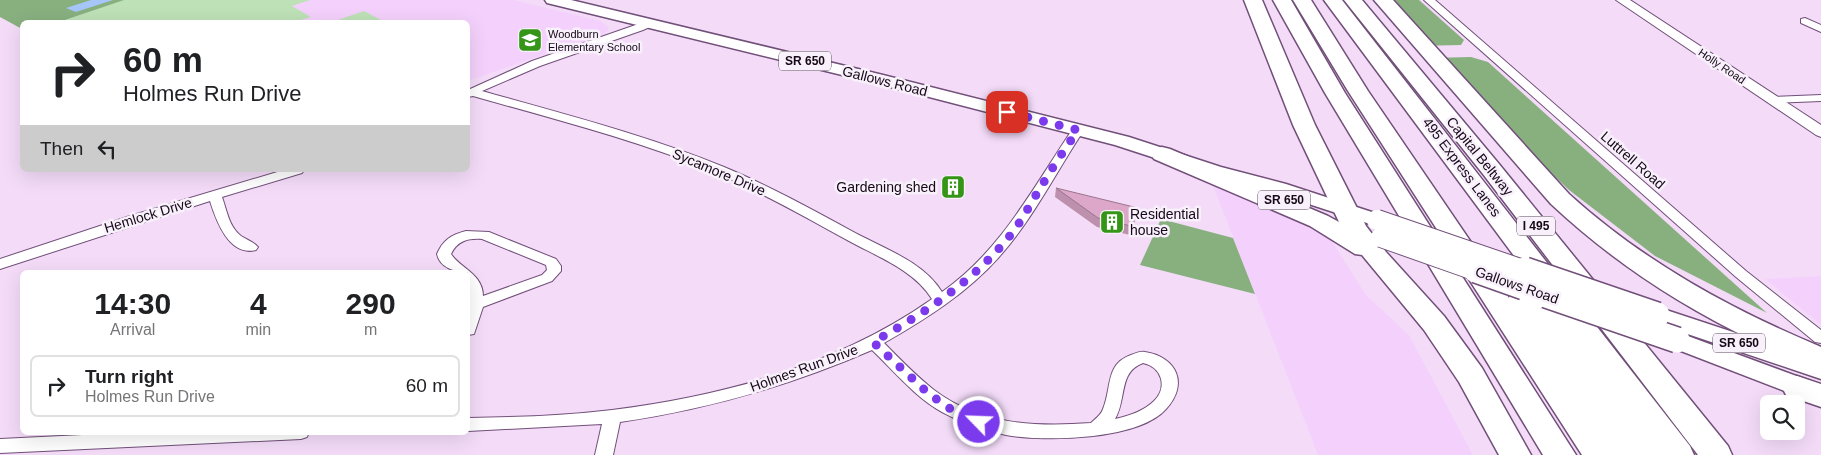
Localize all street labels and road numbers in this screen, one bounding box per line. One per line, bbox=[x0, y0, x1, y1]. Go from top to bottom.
street label: Holly Road bbox=[1696, 46, 1748, 86]
road number: SR 650 bbox=[779, 51, 831, 70]
street label: Gallows Road bbox=[841, 63, 929, 99]
street label: Capital Beltway bbox=[1443, 113, 1517, 199]
street label: 495 Express Lanes bbox=[1420, 114, 1504, 220]
street label: Luttrell Road bbox=[1598, 128, 1668, 192]
street label: Sycamore Drive bbox=[670, 145, 768, 199]
road number: SR 650 bbox=[1258, 190, 1310, 210]
street label: Hemlock Drive bbox=[102, 194, 194, 236]
road number: I 495 bbox=[1517, 217, 1555, 236]
street label: Gallows Road bbox=[1473, 263, 1561, 307]
road number: SR 650 bbox=[1713, 333, 1765, 352]
street label: Holmes Run Drive bbox=[748, 341, 860, 395]

